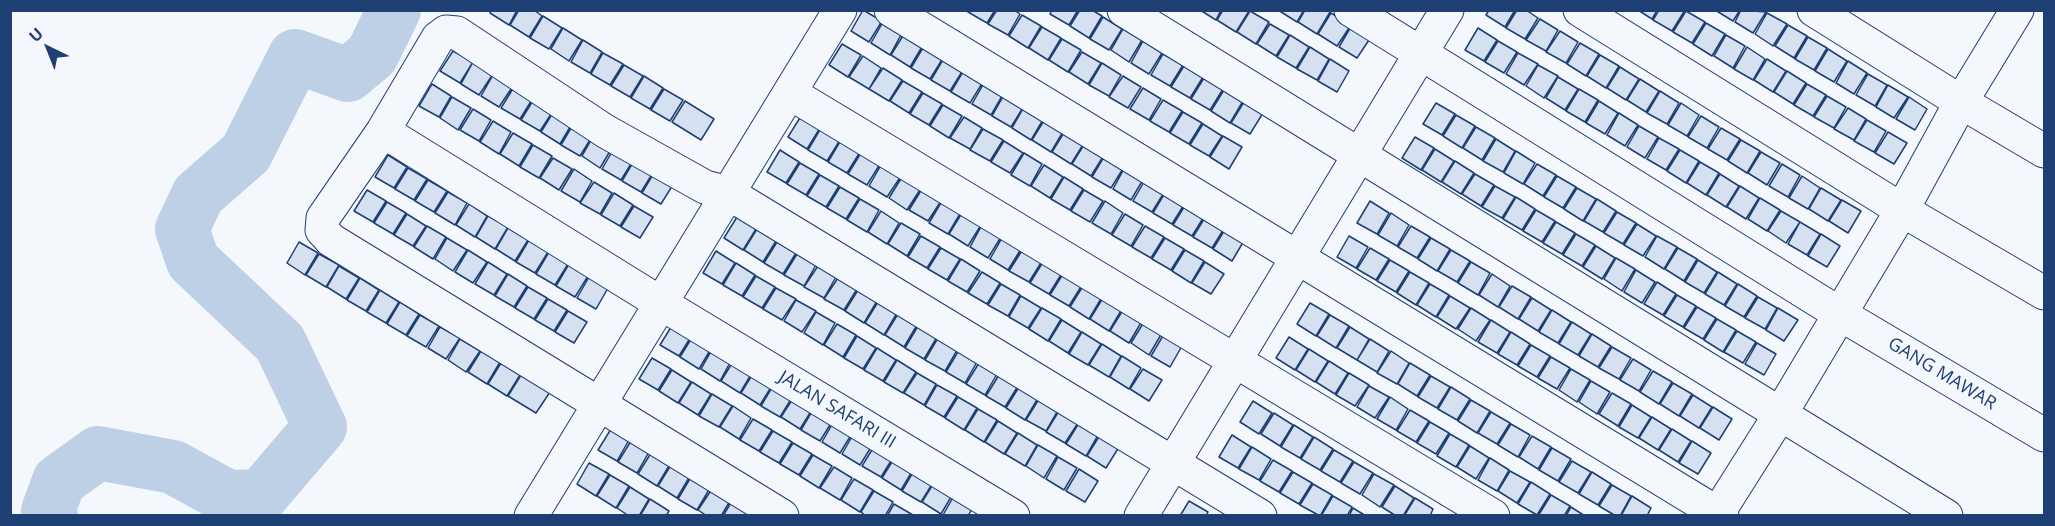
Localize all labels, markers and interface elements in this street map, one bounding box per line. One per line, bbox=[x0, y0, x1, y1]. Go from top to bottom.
north arrow bbox=[18, 18, 78, 78]
text: U bbox=[24, 23, 48, 47]
street label: GANG MAWAR bbox=[1884, 333, 2000, 415]
street label: JALAN SAFARI III bbox=[774, 366, 900, 454]

